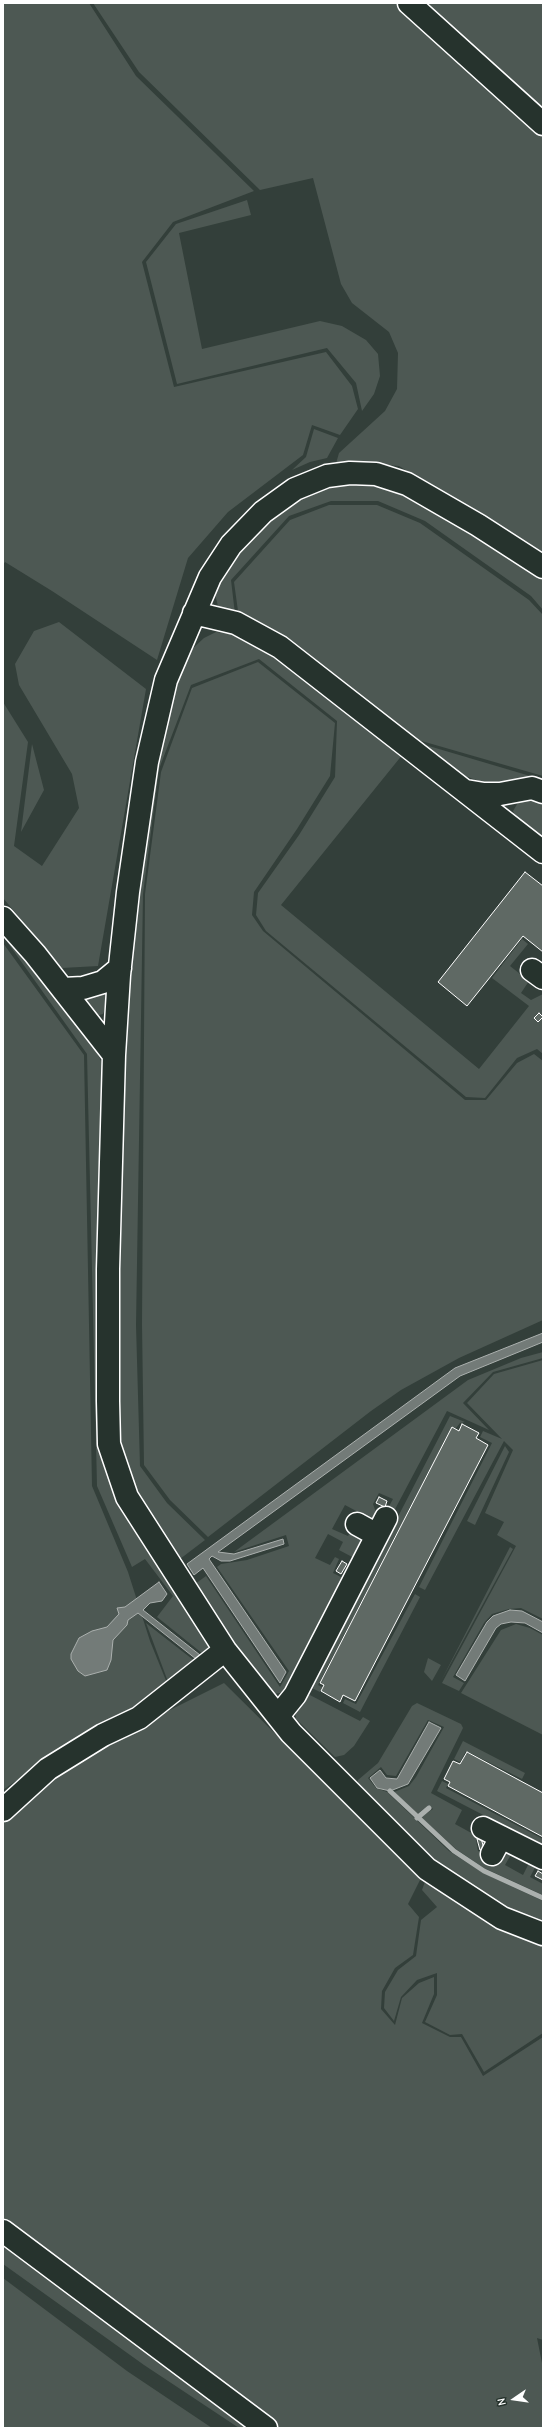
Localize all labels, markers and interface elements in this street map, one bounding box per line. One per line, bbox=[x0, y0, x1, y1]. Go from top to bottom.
north arrow bbox=[494, 2379, 534, 2419]
text: N bbox=[495, 2397, 509, 2407]

